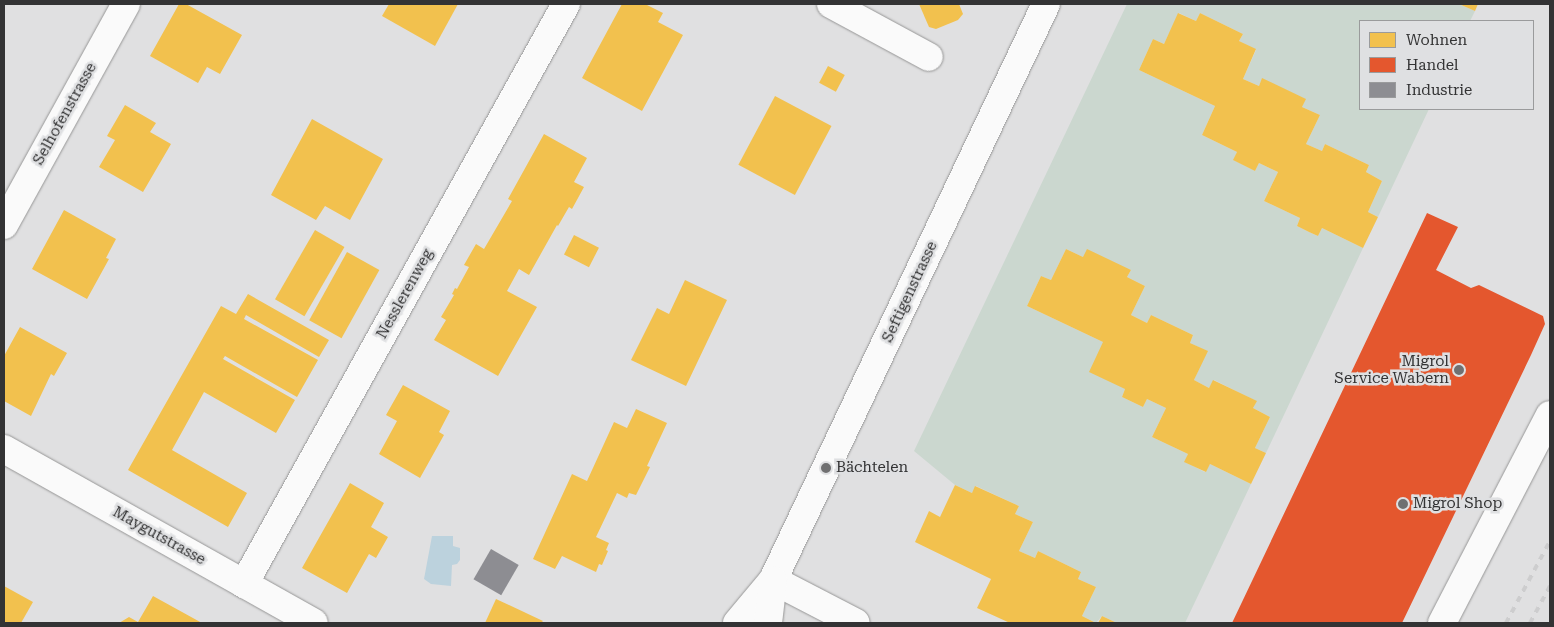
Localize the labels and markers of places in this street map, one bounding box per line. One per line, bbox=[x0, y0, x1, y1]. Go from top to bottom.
place label: Migrol Service Wabern bbox=[1334, 352, 1449, 387]
marker: Migrol Service Wabern bbox=[1453, 364, 1465, 376]
place label: Bächtelen bbox=[836, 459, 908, 477]
marker: Bächtelen bbox=[820, 462, 832, 474]
place label: Migrol Shop bbox=[1413, 495, 1502, 513]
marker: Migrol Shop bbox=[1397, 498, 1409, 510]

